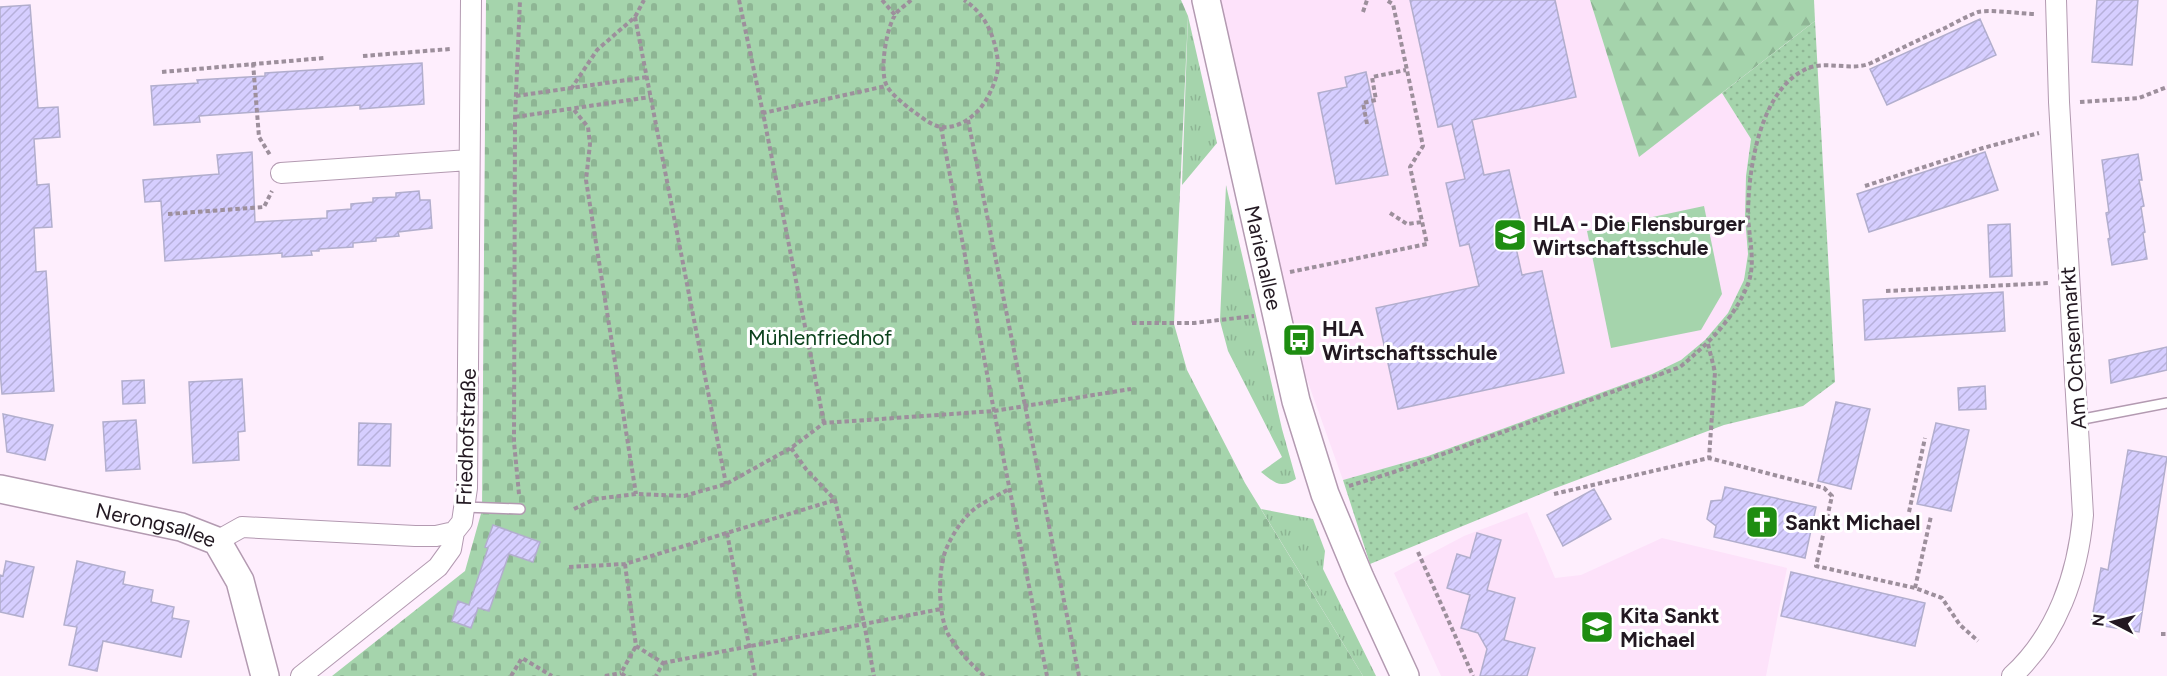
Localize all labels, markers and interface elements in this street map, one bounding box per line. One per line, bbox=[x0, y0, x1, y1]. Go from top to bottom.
street label: Marienallee bbox=[1240, 203, 1288, 312]
place label: HLA - Die Flensburger Wirtschaftsschule bbox=[1533, 211, 1745, 260]
school or university icon: HLA - Die Flensburger Wirtschaftsschule bbox=[1492, 217, 1528, 253]
street label: Am Ochsenmarkt bbox=[2055, 266, 2091, 430]
place label: HLA Wirtschaftsschule bbox=[1322, 316, 1498, 365]
bus stop icon: HLA Wirtschaftsschule bbox=[1281, 322, 1317, 358]
park label: Mühlenfriedhof bbox=[748, 325, 892, 350]
street label: Friedhofstraße bbox=[451, 368, 481, 506]
street label: Nerongsallee bbox=[93, 497, 220, 552]
church icon: Sankt Michael bbox=[1744, 504, 1780, 540]
place label: Sankt Michael bbox=[1785, 510, 1921, 535]
north arrow bbox=[2083, 592, 2143, 652]
place label: Kita Sankt Michael bbox=[1620, 603, 1720, 652]
school or university icon: Kita Sankt Michael bbox=[1579, 609, 1615, 645]
text: N bbox=[2088, 613, 2109, 628]

